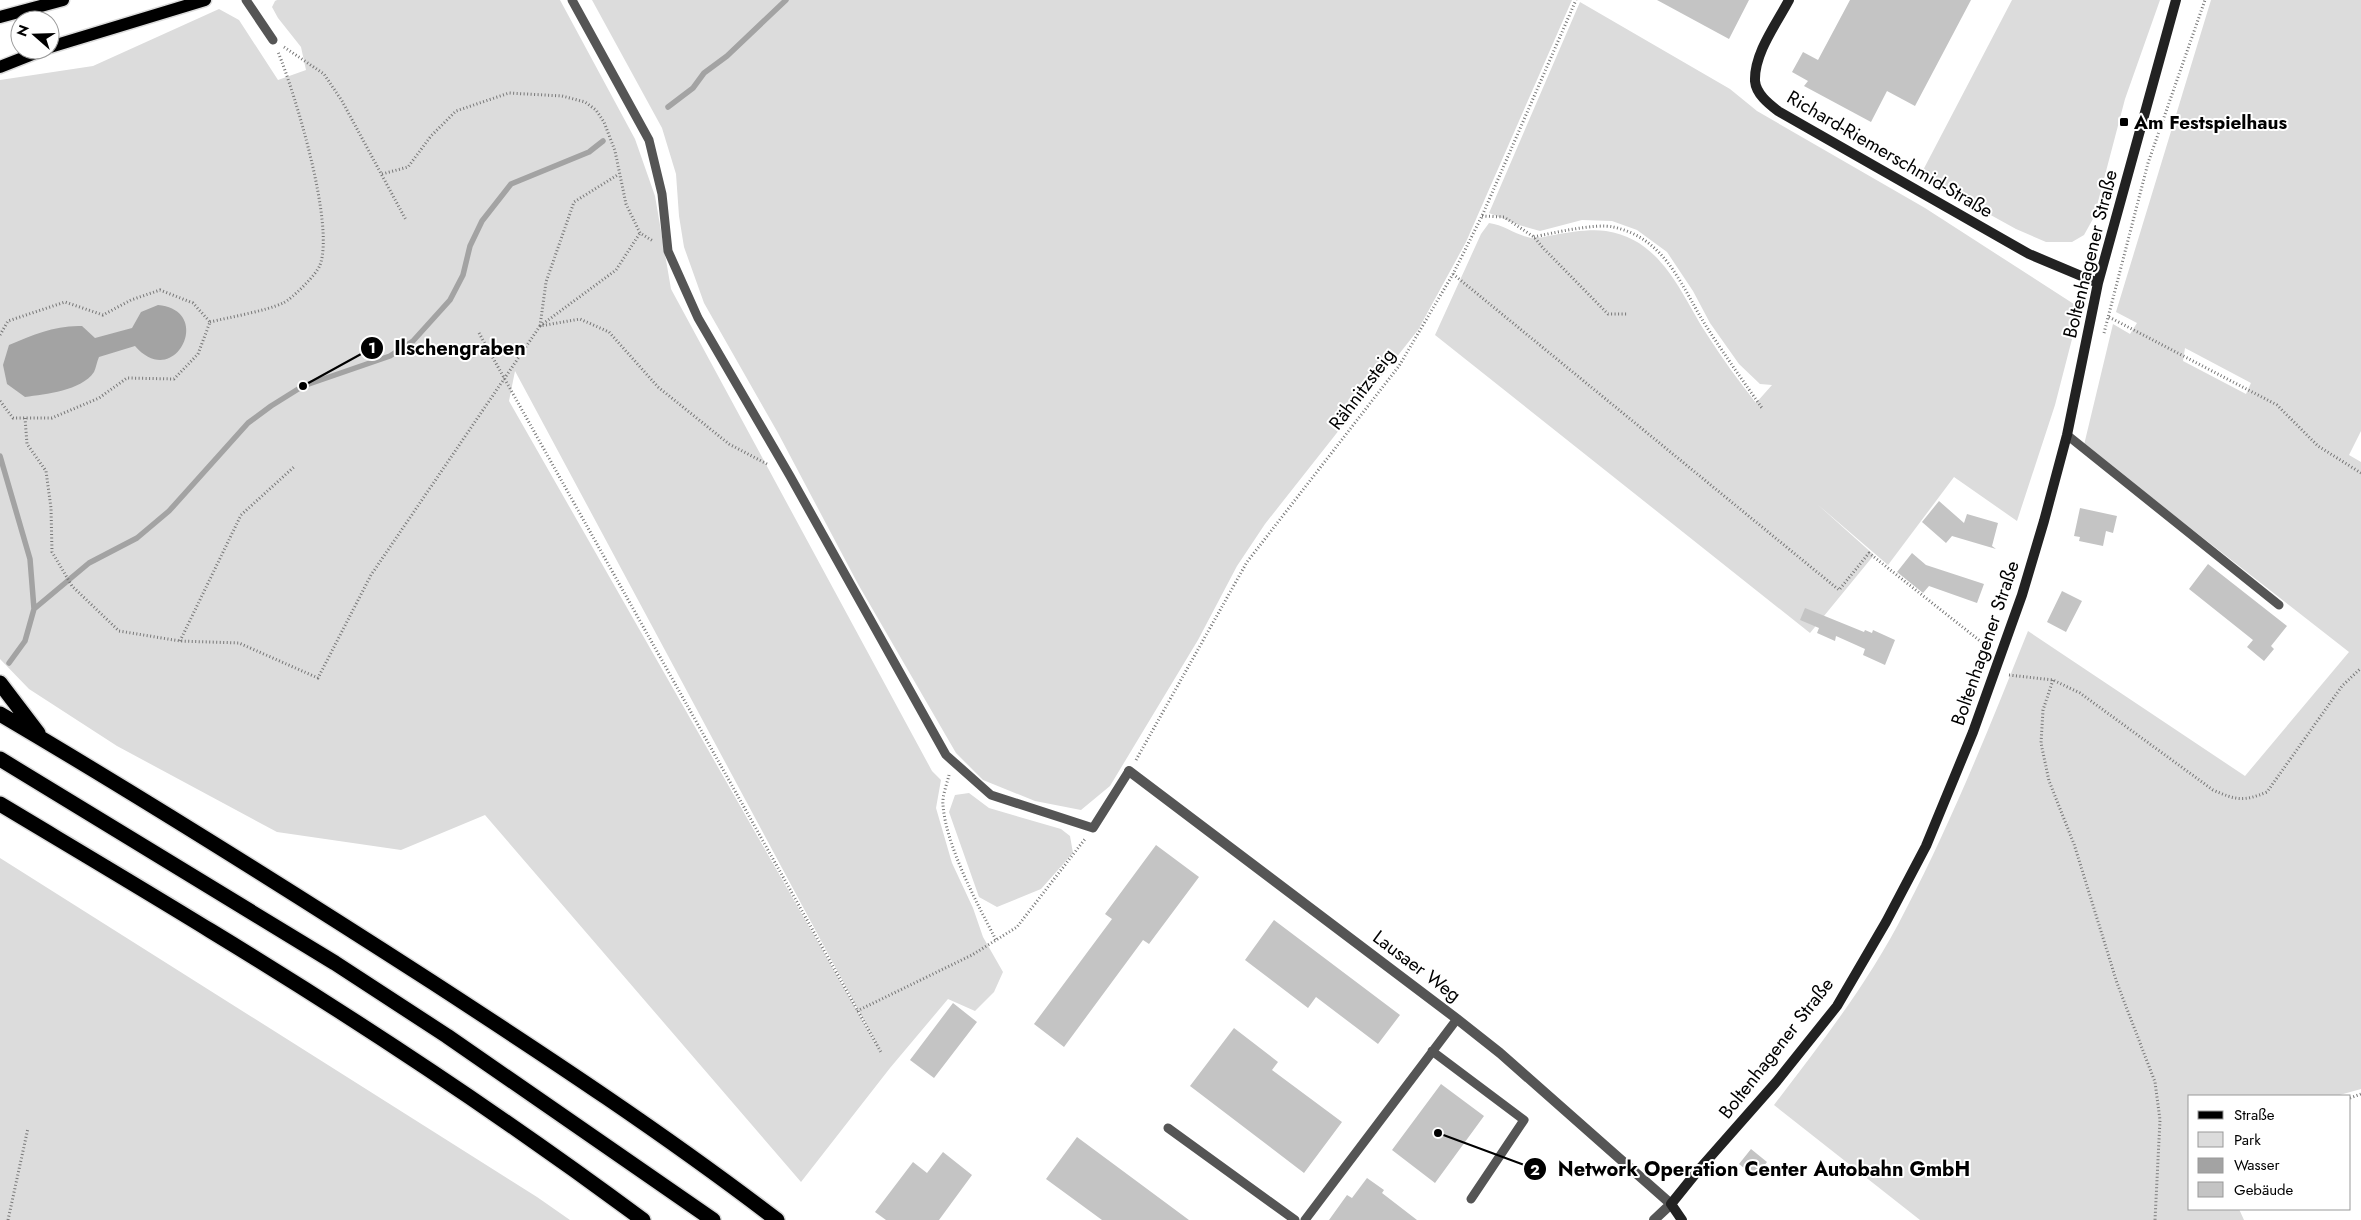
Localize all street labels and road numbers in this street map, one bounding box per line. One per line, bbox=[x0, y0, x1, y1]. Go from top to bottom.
street label: Richard-Riemerschmid-Straße bbox=[1782, 84, 1998, 224]
street label: Boltenhagener Straße bbox=[2056, 167, 2124, 341]
street label: Rähnitzsteig bbox=[1322, 343, 1402, 435]
street label: Boltenhagener Straße bbox=[1944, 557, 2026, 729]
street label: Lausaer Weg bbox=[1367, 924, 1467, 1008]
street label: Boltenhagener Straße bbox=[1712, 972, 1840, 1124]

